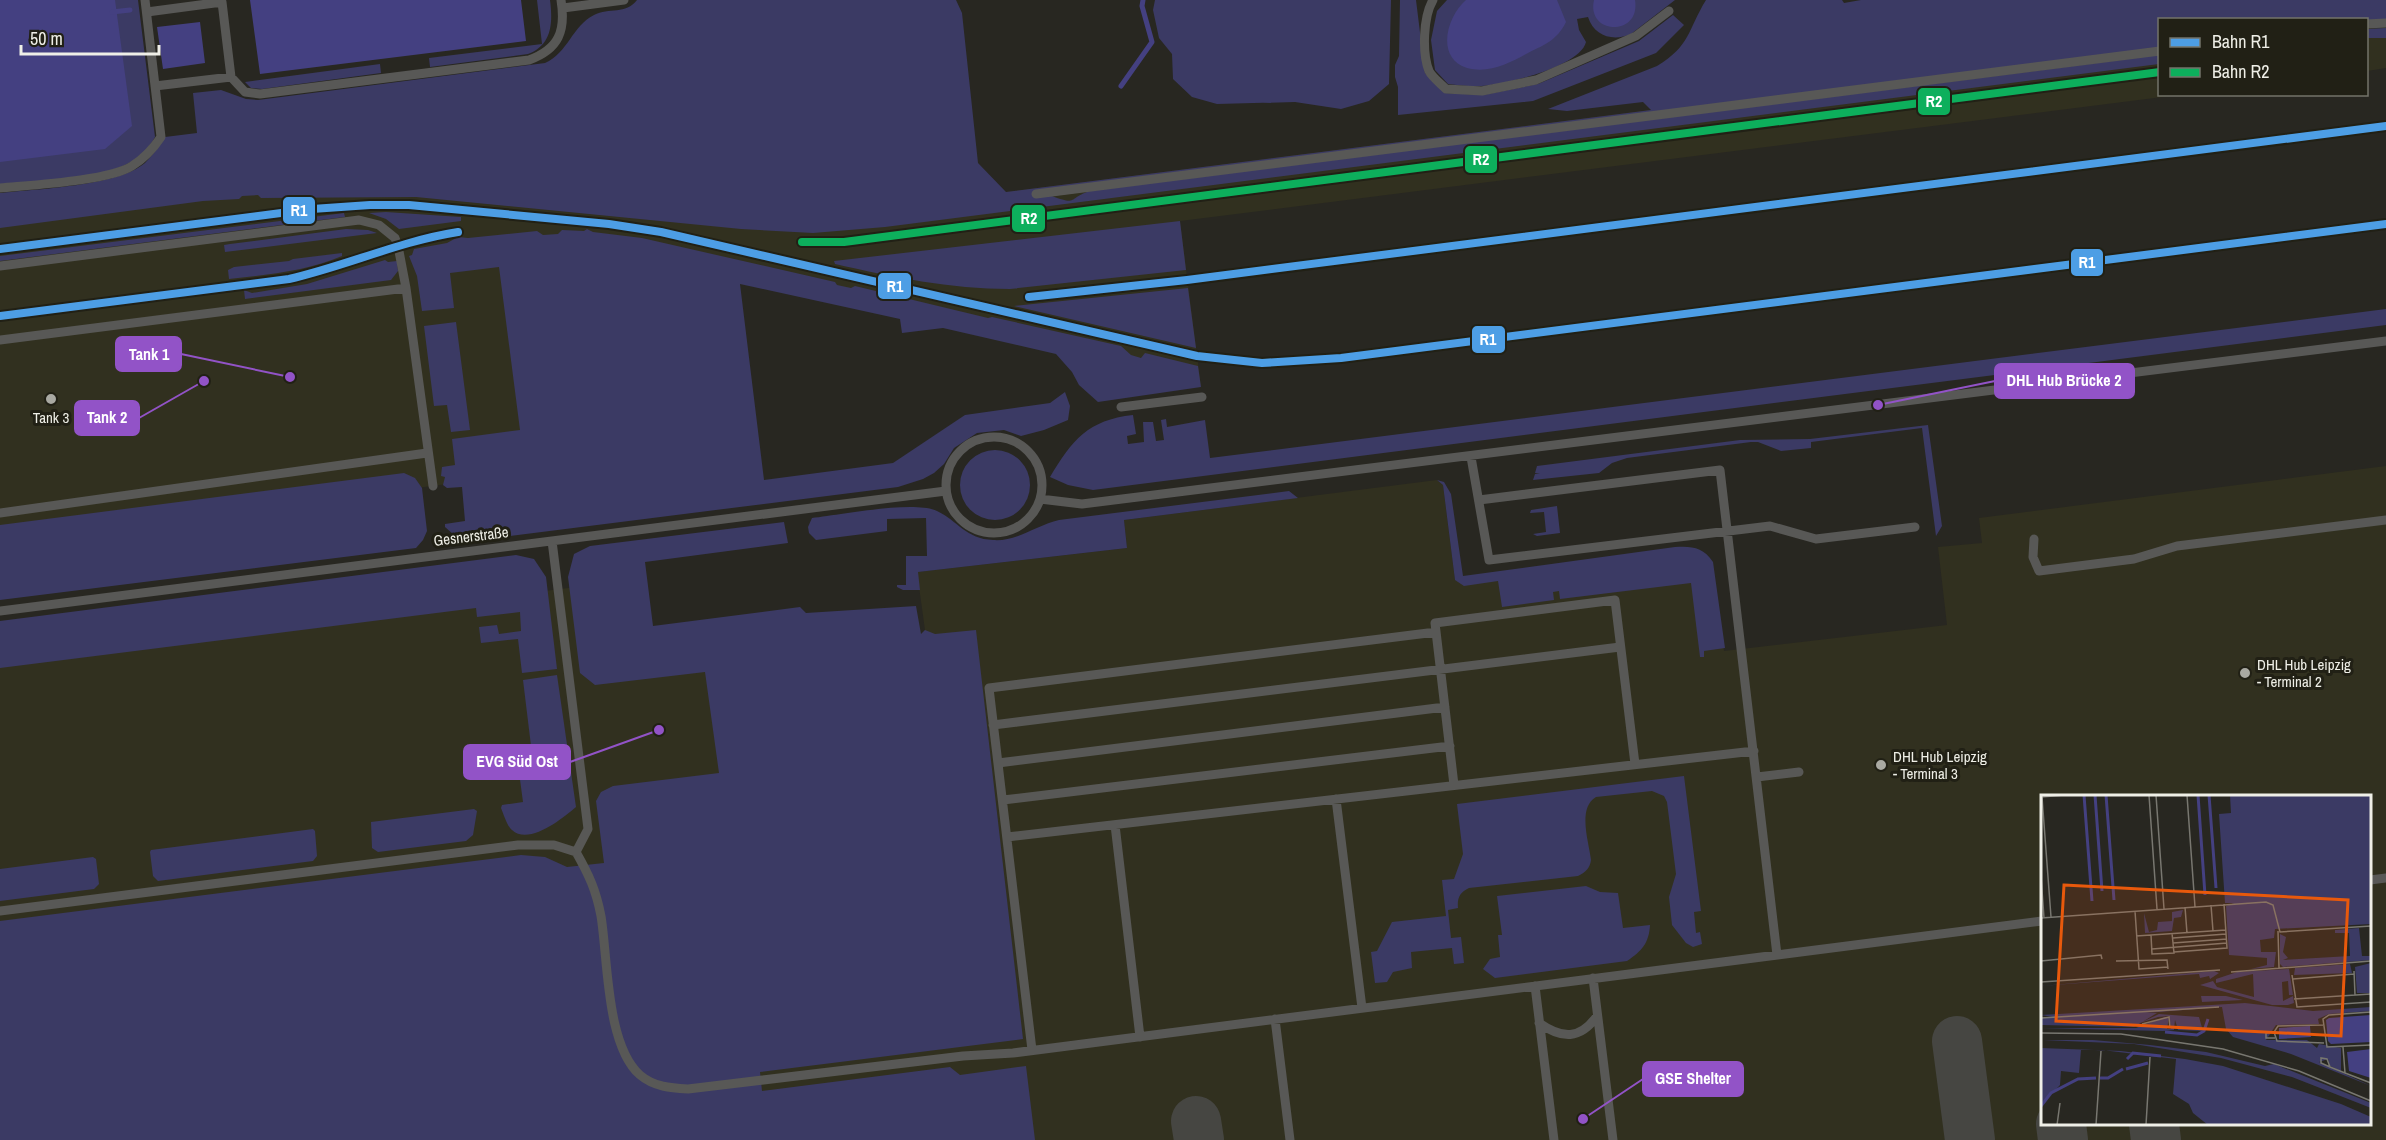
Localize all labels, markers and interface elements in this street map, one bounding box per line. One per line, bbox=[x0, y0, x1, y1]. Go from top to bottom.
scale bar bbox=[21, 18, 159, 56]
legend bbox=[2158, 18, 2368, 96]
text: 50 m bbox=[30, 26, 63, 51]
text: Bahn R1 bbox=[2212, 29, 2270, 54]
text: Bahn R2 bbox=[2212, 59, 2269, 84]
line badge: R2 bbox=[1917, 87, 1951, 116]
text: R2 bbox=[1926, 90, 1942, 112]
line badge: R2 bbox=[1464, 145, 1498, 174]
text: R2 bbox=[1473, 148, 1489, 170]
line badge: R1 bbox=[282, 196, 316, 225]
text: R1 bbox=[291, 199, 308, 221]
line badge: R2 bbox=[1011, 204, 1046, 233]
text: R2 bbox=[1021, 207, 1037, 229]
line badge: R1 bbox=[2070, 248, 2104, 277]
text: R1 bbox=[2079, 251, 2096, 273]
line badge: R1 bbox=[877, 272, 912, 300]
text: R1 bbox=[887, 275, 904, 297]
line badge: R1 bbox=[1471, 325, 1506, 354]
text: R1 bbox=[1480, 328, 1497, 350]
callout: Tank 1 bbox=[116, 337, 181, 371]
text: Tank 1 bbox=[129, 343, 170, 365]
callout: DHL Hub Brücke 2 bbox=[1995, 364, 2134, 398]
text: DHL Hub Brücke 2 bbox=[2007, 369, 2121, 391]
marker: Tank 3 bbox=[44, 392, 58, 406]
callout: Tank 2 bbox=[75, 401, 139, 435]
text: Tank 2 bbox=[87, 406, 127, 428]
place label: Tank 3 bbox=[33, 407, 69, 428]
street label: Gesnerstraße bbox=[432, 521, 510, 551]
place label: DHL Hub Leipzig - Terminal 2 bbox=[2257, 654, 2351, 692]
marker: DHL Hub Leipzig - Terminal 2 bbox=[2238, 666, 2252, 680]
callout: EVG Süd Ost bbox=[464, 745, 570, 779]
place label: DHL Hub Leipzig - Terminal 3 bbox=[1893, 746, 1987, 784]
text: EVG Süd Ost bbox=[476, 750, 558, 772]
marker: DHL Hub Leipzig - Terminal 3 bbox=[1874, 758, 1888, 772]
inset map bbox=[2041, 795, 2371, 1125]
callout: GSE Shelter bbox=[1643, 1062, 1743, 1096]
text: GSE Shelter bbox=[1655, 1067, 1732, 1089]

